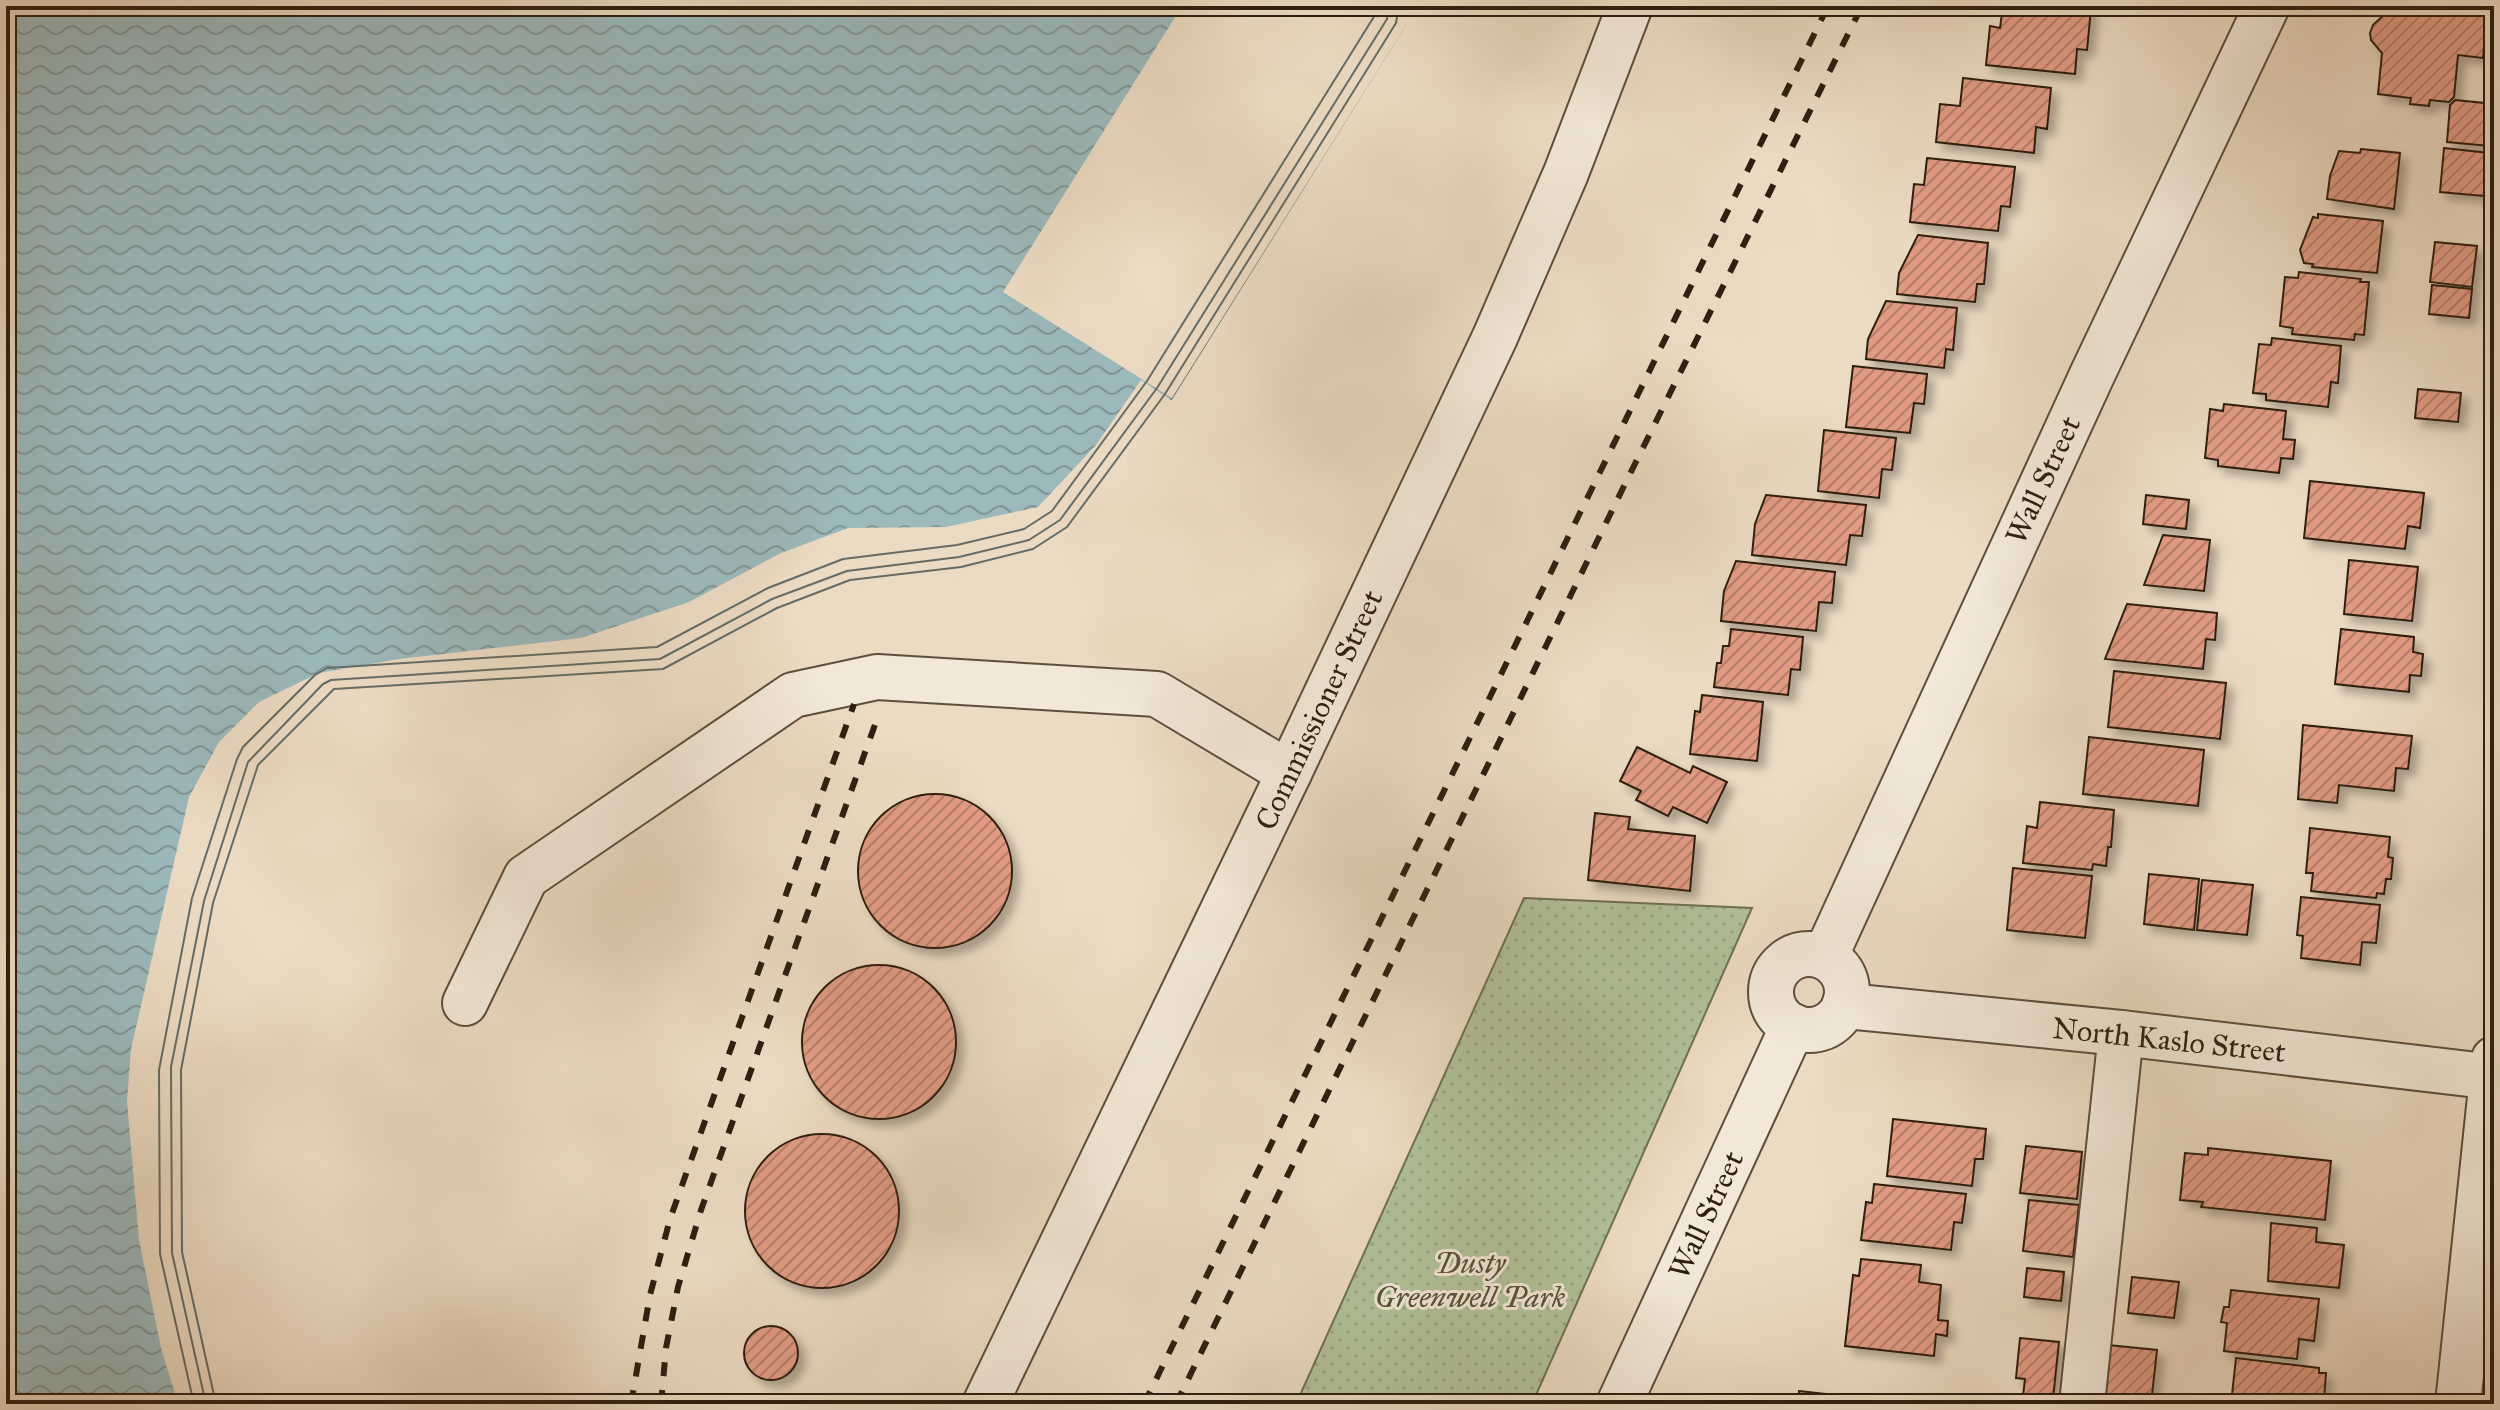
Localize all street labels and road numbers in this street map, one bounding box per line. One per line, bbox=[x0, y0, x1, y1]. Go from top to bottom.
street label: Wall Street bbox=[1998, 410, 2088, 550]
street label: Commissioner Street bbox=[1248, 584, 1391, 836]
street label: North Kaslo Street bbox=[2051, 1010, 2288, 1070]
street label: Wall Street bbox=[1661, 1145, 1751, 1285]

